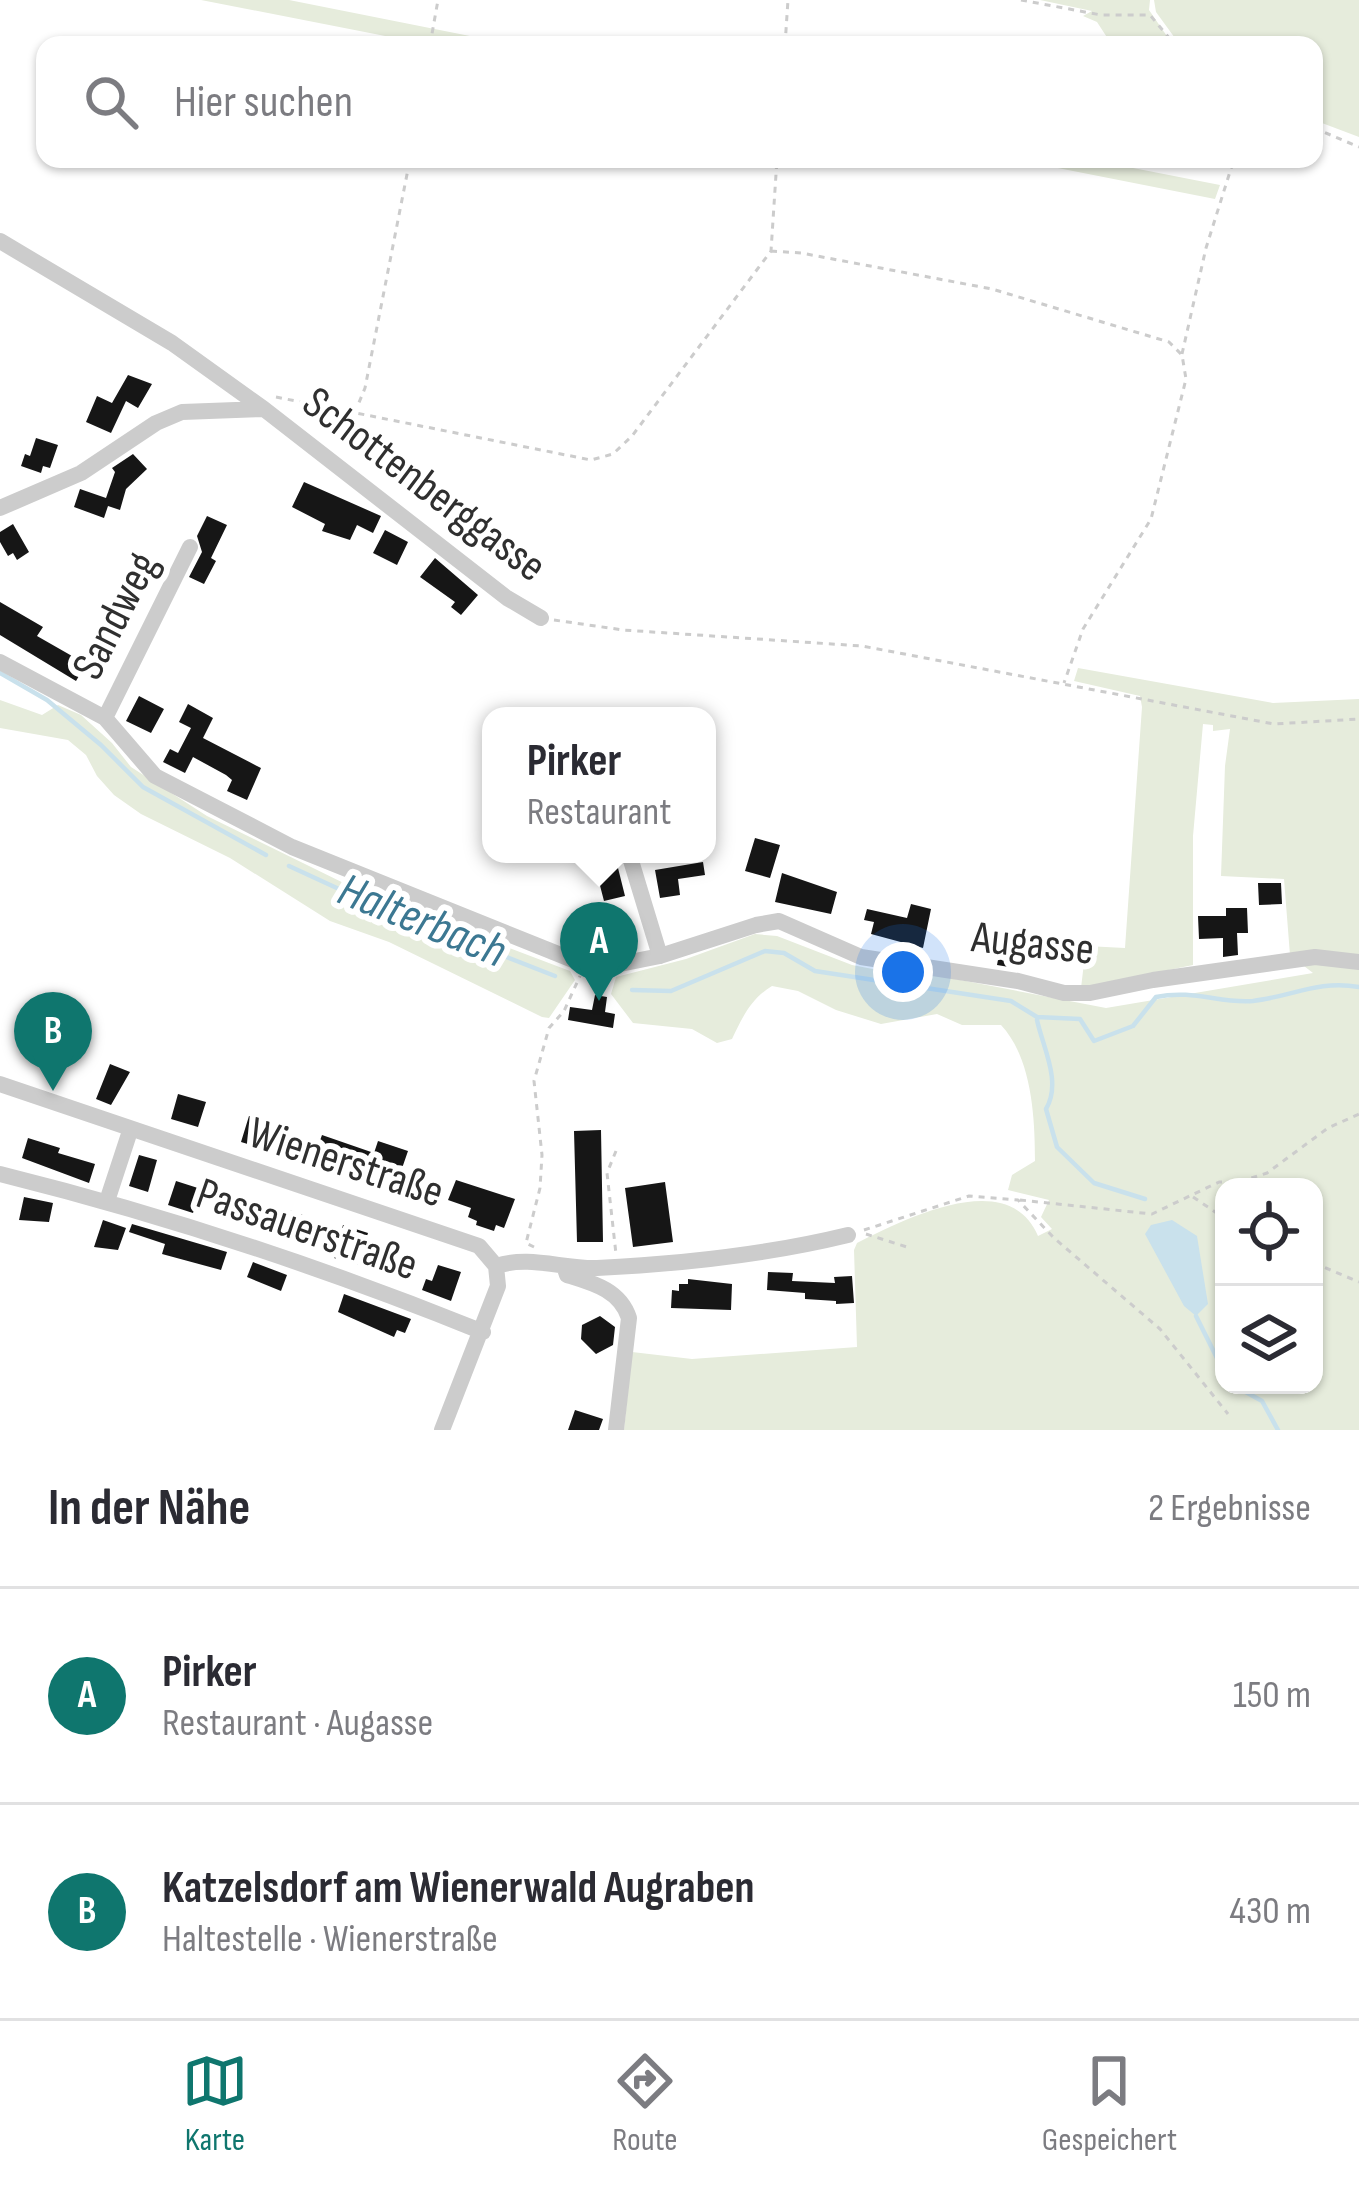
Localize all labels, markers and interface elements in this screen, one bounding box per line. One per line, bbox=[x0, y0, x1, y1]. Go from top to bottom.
search box bbox=[36, 36, 1323, 168]
icon: search bbox=[78, 69, 144, 135]
text: Hier suchen bbox=[174, 75, 353, 130]
street label: Schottenberggasse bbox=[291, 376, 557, 594]
street label: Sandweg bbox=[61, 543, 171, 689]
popup bbox=[482, 707, 716, 863]
text: Pirker bbox=[527, 734, 621, 789]
text: Restaurant bbox=[527, 789, 671, 836]
water label: Halterbach bbox=[330, 862, 514, 980]
pin: A bbox=[560, 902, 638, 1001]
street label: Augasse bbox=[968, 910, 1097, 978]
your location bbox=[873, 942, 933, 1002]
pin: B bbox=[14, 992, 92, 1091]
street label: Wienerstraße bbox=[242, 1106, 450, 1220]
street label: Passauerstraße bbox=[189, 1167, 425, 1293]
map controls bbox=[1215, 1178, 1323, 1394]
button: locate bbox=[1215, 1178, 1323, 1286]
button: layers bbox=[1215, 1286, 1323, 1394]
text: In der Nähe bbox=[48, 1478, 250, 1539]
text: 2 Ergebnisse bbox=[1148, 1485, 1311, 1532]
text: Pirker bbox=[162, 1645, 257, 1700]
text: A bbox=[78, 1672, 96, 1719]
text: 150 m bbox=[1233, 1672, 1311, 1719]
text: Restaurant · Augasse bbox=[162, 1700, 433, 1747]
text: Katzelsdorf am Wienerwald Augraben bbox=[162, 1861, 755, 1916]
text: B bbox=[78, 1888, 96, 1935]
text: 430 m bbox=[1230, 1888, 1311, 1935]
text: Haltestelle · Wienerstraße bbox=[162, 1916, 498, 1963]
tab: Karte bbox=[182, 2048, 248, 2160]
tab: Route bbox=[612, 2048, 678, 2160]
tab: Gespeichert bbox=[1042, 2048, 1177, 2160]

